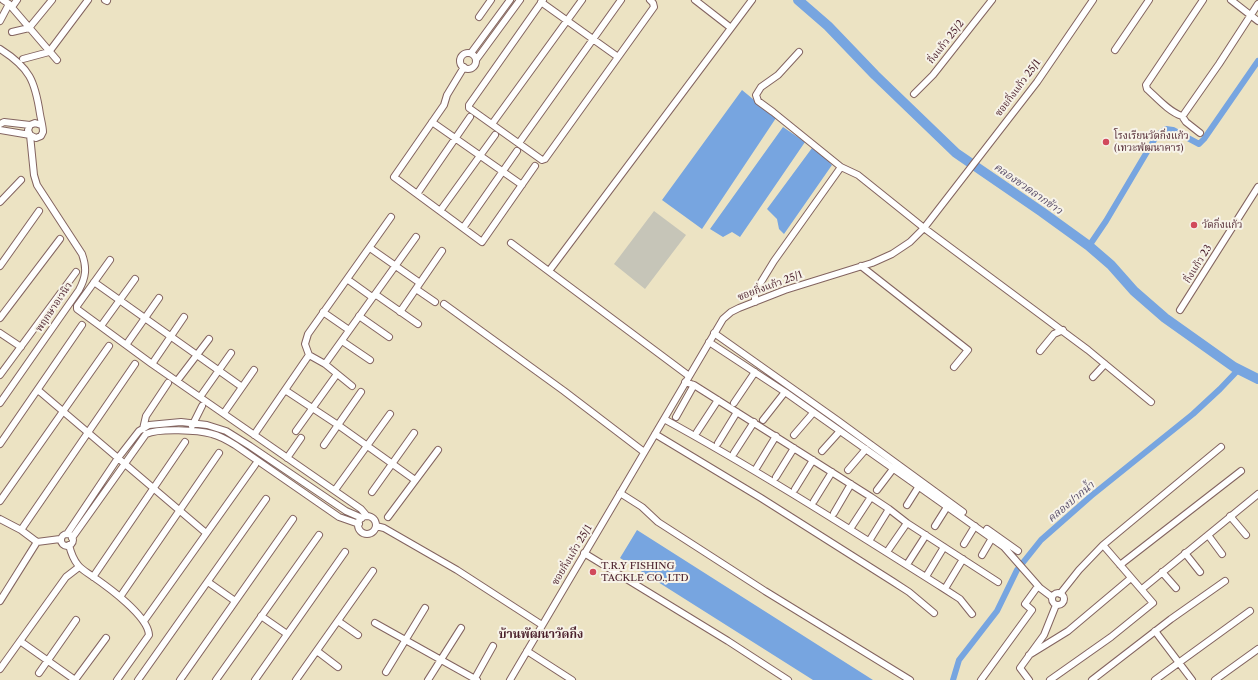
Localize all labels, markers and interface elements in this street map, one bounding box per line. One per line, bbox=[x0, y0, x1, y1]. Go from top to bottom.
street label: กิ่งแก้ว 25/2 bbox=[925, 18, 967, 66]
street label: ซอยกิ่งแก้ว 25/1 bbox=[993, 57, 1043, 119]
place label: โรงเรียนวัดกิ่งแก้ว (เทวะพัฒนาคาร) bbox=[1114, 130, 1189, 154]
marker: โรงเรียนวัดกิ่งแก้ว (เทวะพัฒนาคาร) bbox=[1101, 137, 1111, 147]
water label: คลองชวดลากข้าว bbox=[991, 160, 1065, 218]
place label: วัดกิ่งแก้ว bbox=[1202, 219, 1242, 231]
marker: วัดกิ่งแก้ว bbox=[1189, 220, 1199, 230]
street label: กิ่งแก้ว 23 bbox=[1182, 243, 1214, 285]
street label: ซอยกิ่งแก้ว 25/1 bbox=[736, 269, 804, 303]
street label: พฤกษาอเวนิว bbox=[33, 280, 75, 334]
water label: คลองปากน้ำ bbox=[1045, 479, 1097, 525]
street label: ซอยกิ่งแก้ว 25/1 bbox=[549, 523, 595, 587]
place label: T.R.Y FISHING TACKLE CO.,LTD bbox=[601, 560, 689, 584]
marker: T.R.Y FISHING TACKLE CO.,LTD bbox=[588, 567, 598, 577]
district label: บ้านพัฒนาวัดกิ่ง bbox=[499, 628, 583, 642]

